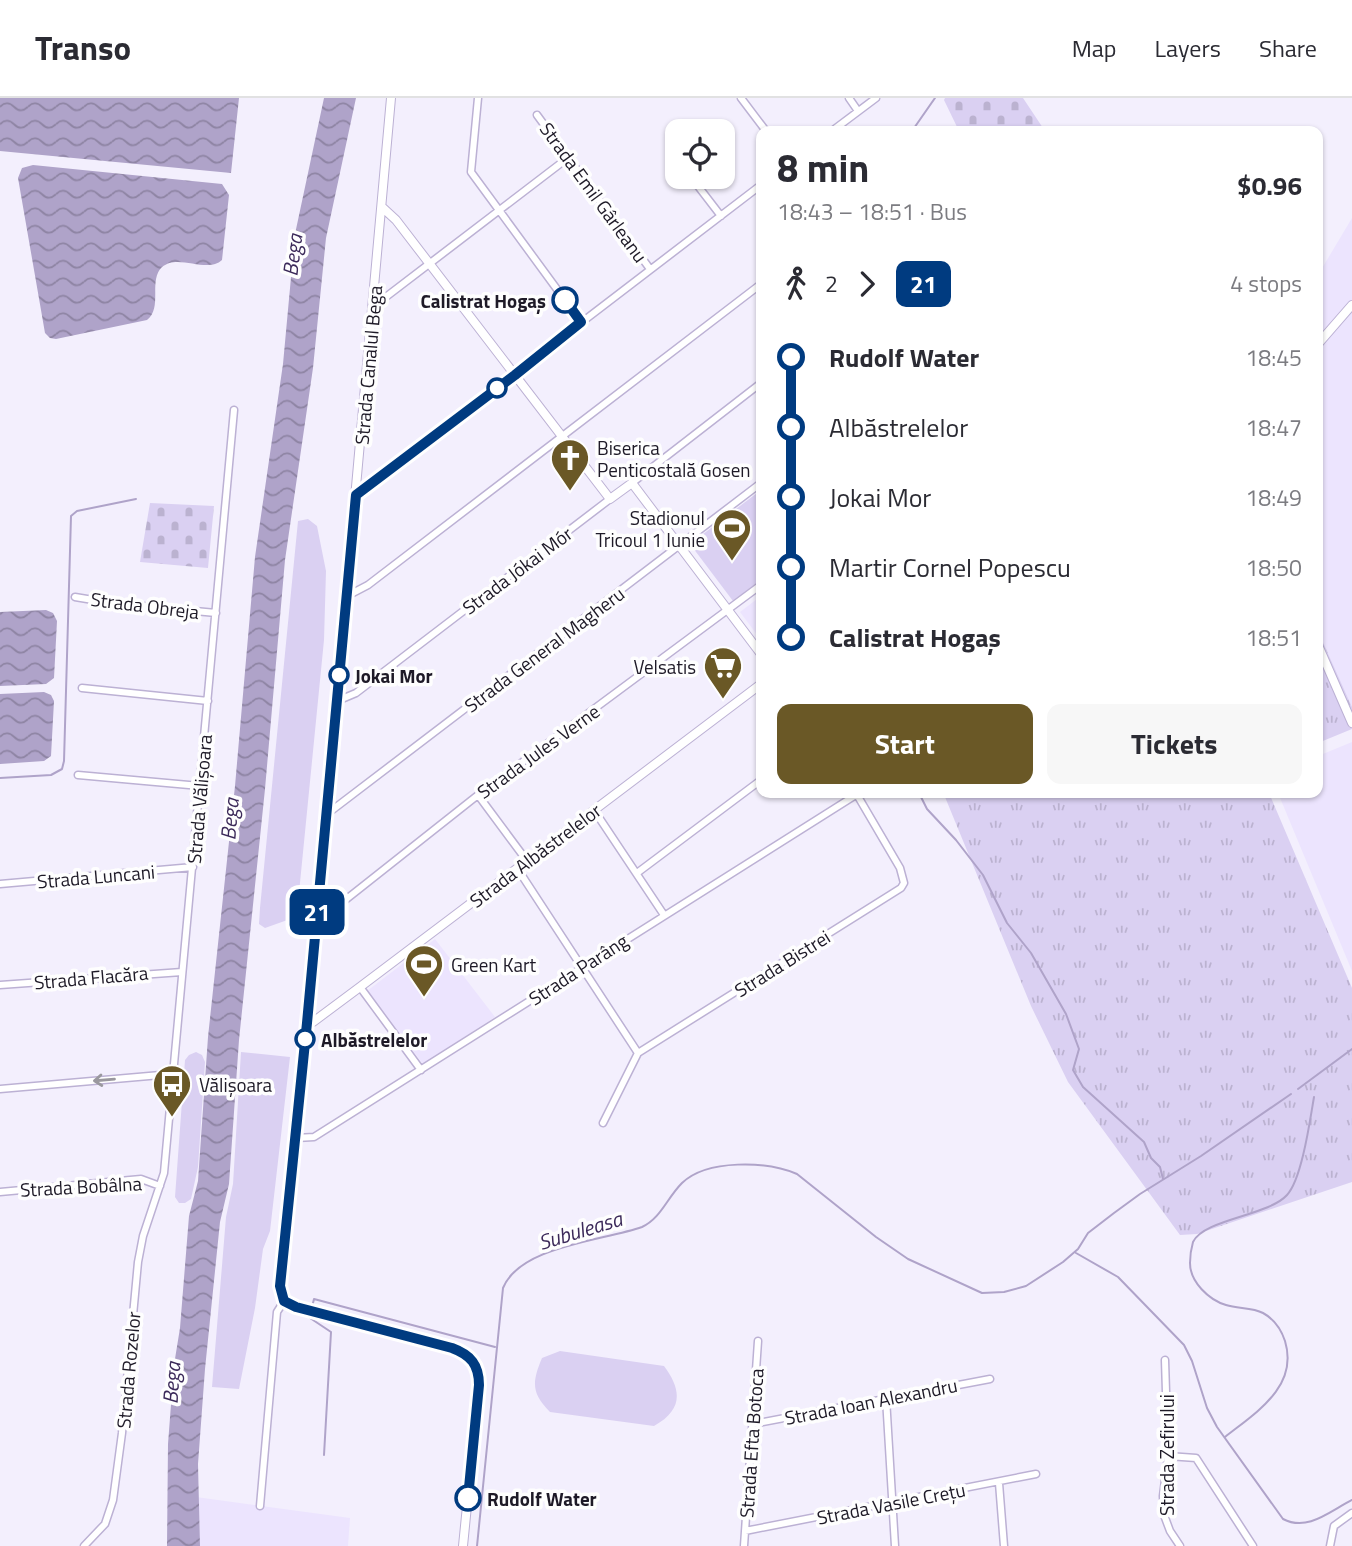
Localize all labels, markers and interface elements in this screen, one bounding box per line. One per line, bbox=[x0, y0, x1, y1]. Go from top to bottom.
text: Transo bbox=[35, 23, 131, 73]
text: Map bbox=[1072, 30, 1117, 66]
text: Layers bbox=[1155, 30, 1221, 66]
text: Share bbox=[1259, 30, 1317, 66]
street label: Strada Emil Gârleanu bbox=[533, 116, 655, 268]
map controls bbox=[665, 119, 735, 189]
button: locate bbox=[665, 119, 735, 189]
text: 8 min bbox=[777, 139, 869, 197]
text: $0.96 bbox=[1237, 166, 1302, 205]
text: 18:43 – 18:51 · Bus bbox=[777, 194, 967, 229]
water label: Bega bbox=[274, 231, 311, 278]
icon: walk bbox=[777, 265, 815, 303]
icon: forward bbox=[848, 265, 886, 303]
text: 2 bbox=[825, 266, 838, 301]
text: 21 bbox=[910, 266, 937, 302]
text: 4 stops bbox=[1230, 266, 1302, 301]
street label: Strada Canalul Bega bbox=[347, 284, 389, 446]
place label: Calistrat Hogaș bbox=[421, 286, 546, 315]
marker: Calistrat Hogaș bbox=[552, 287, 578, 313]
text: Rudolf Water bbox=[829, 338, 979, 377]
text: 18:45 bbox=[1245, 340, 1302, 375]
unlabelled marker bbox=[487, 378, 507, 398]
text: Albăstrelelor bbox=[829, 408, 968, 447]
text: 18:47 bbox=[1245, 410, 1302, 445]
place label: Biserica Penticostală Gosen bbox=[597, 433, 750, 484]
church icon: Biserica Penticostală Gosen bbox=[549, 437, 591, 492]
text: Jokai Mor bbox=[829, 478, 931, 517]
text: 18:49 bbox=[1245, 480, 1302, 515]
place label: Stadionul Tricoul 1 Iunie bbox=[596, 503, 705, 554]
sports icon: Stadionul Tricoul 1 Iunie bbox=[711, 507, 753, 562]
street label: Strada Jókai Mór bbox=[456, 519, 579, 621]
text: Martir Cornel Popescu bbox=[829, 548, 1071, 587]
text: 18:50 bbox=[1245, 550, 1302, 585]
street label: Strada General Magheru bbox=[458, 579, 630, 719]
street label: Strada Obreja bbox=[89, 584, 201, 626]
text: Calistrat Hogaș bbox=[829, 618, 1001, 657]
text: 18:51 bbox=[1245, 620, 1302, 655]
supermarket icon: Velsatis bbox=[702, 645, 744, 700]
place label: Velsatis bbox=[634, 652, 696, 681]
place label: Jokai Mor bbox=[355, 661, 433, 690]
marker: Jokai Mor bbox=[329, 665, 349, 685]
street label: Strada Jules Verne bbox=[471, 696, 605, 806]
button: Start bbox=[777, 704, 1033, 784]
button: Tickets bbox=[1047, 704, 1302, 784]
street label: Strada Vălișoara bbox=[179, 733, 219, 865]
water label: Bega bbox=[211, 795, 247, 841]
street label: Strada Albăstrelelor bbox=[463, 796, 607, 914]
street label: Strada Luncani bbox=[36, 856, 156, 896]
line badge: 21 bbox=[286, 889, 348, 935]
text: 21 bbox=[304, 894, 330, 930]
street label: Strada Bistrei bbox=[728, 922, 836, 1004]
street label: Strada Parâng bbox=[523, 926, 634, 1012]
sports icon: Green Kart bbox=[403, 943, 445, 998]
place label: Green Kart bbox=[451, 950, 537, 979]
street label: Strada Flacăra bbox=[33, 958, 150, 996]
place label: Albăstrelelor bbox=[321, 1025, 427, 1054]
marker: Albăstrelelor bbox=[295, 1029, 315, 1049]
bus stop icon: Vălișoara bbox=[151, 1063, 193, 1118]
place label: Vălișoara bbox=[199, 1070, 273, 1099]
one-way arrow bbox=[93, 1074, 116, 1087]
street label: Strada Bobâlna bbox=[19, 1168, 143, 1204]
water label: Subuleasa bbox=[534, 1202, 627, 1258]
street label: Strada Rozelor bbox=[108, 1310, 148, 1430]
water label: Bega bbox=[154, 1359, 189, 1405]
street label: Strada Efta Botoca bbox=[731, 1367, 771, 1519]
street label: Strada Ioan Alexandru bbox=[782, 1370, 960, 1432]
street label: Strada Zefirului bbox=[1152, 1394, 1181, 1516]
street label: Strada Vasile Crețu bbox=[814, 1474, 968, 1532]
place label: Rudolf Water bbox=[487, 1484, 597, 1513]
marker: Rudolf Water bbox=[455, 1485, 481, 1511]

